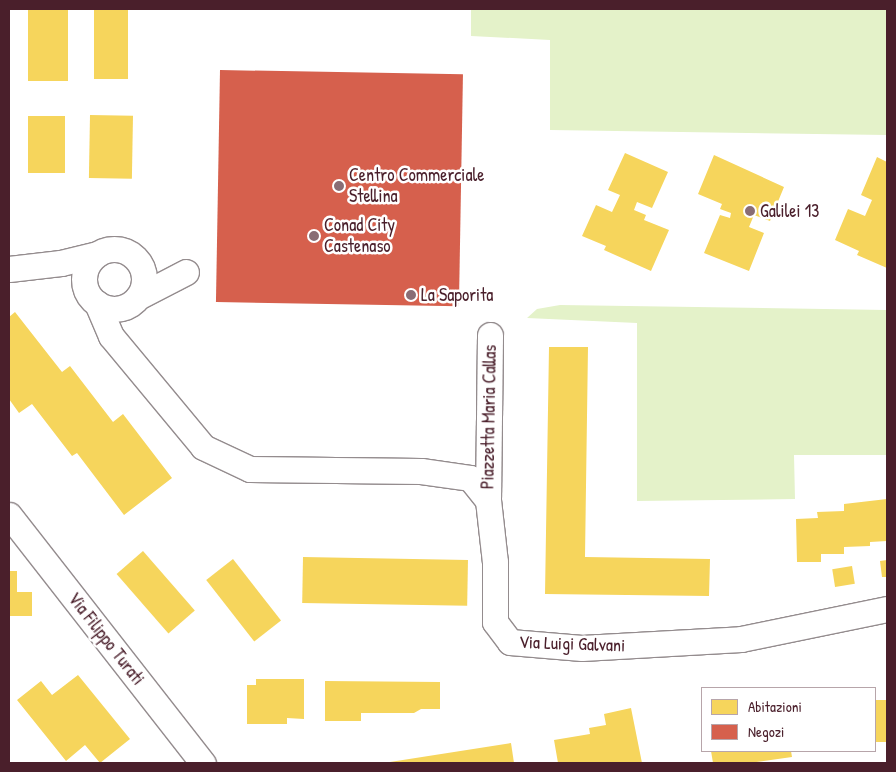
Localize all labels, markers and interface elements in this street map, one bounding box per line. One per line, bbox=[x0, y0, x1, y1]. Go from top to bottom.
place label: Centro Commerciale Stellina bbox=[349, 165, 484, 208]
marker: Centro Commerciale Stellina bbox=[333, 180, 345, 192]
place label: Galilei 13 bbox=[760, 200, 819, 222]
marker: Galilei 13 bbox=[744, 205, 756, 217]
place label: Conad City Castenaso bbox=[324, 215, 395, 258]
marker: Conad City Castenaso bbox=[308, 230, 320, 242]
place label: La Saporita bbox=[421, 284, 493, 306]
marker: La Saporita bbox=[405, 289, 417, 301]
street label: Piazzetta Maria Callas bbox=[477, 345, 501, 489]
street label: Via Filippo Turati bbox=[63, 588, 149, 690]
street label: Via Luigi Galvani bbox=[518, 631, 626, 657]
legend bbox=[701, 687, 876, 752]
text: Abitazioni bbox=[748, 696, 802, 717]
text: Negozi bbox=[748, 721, 784, 742]

